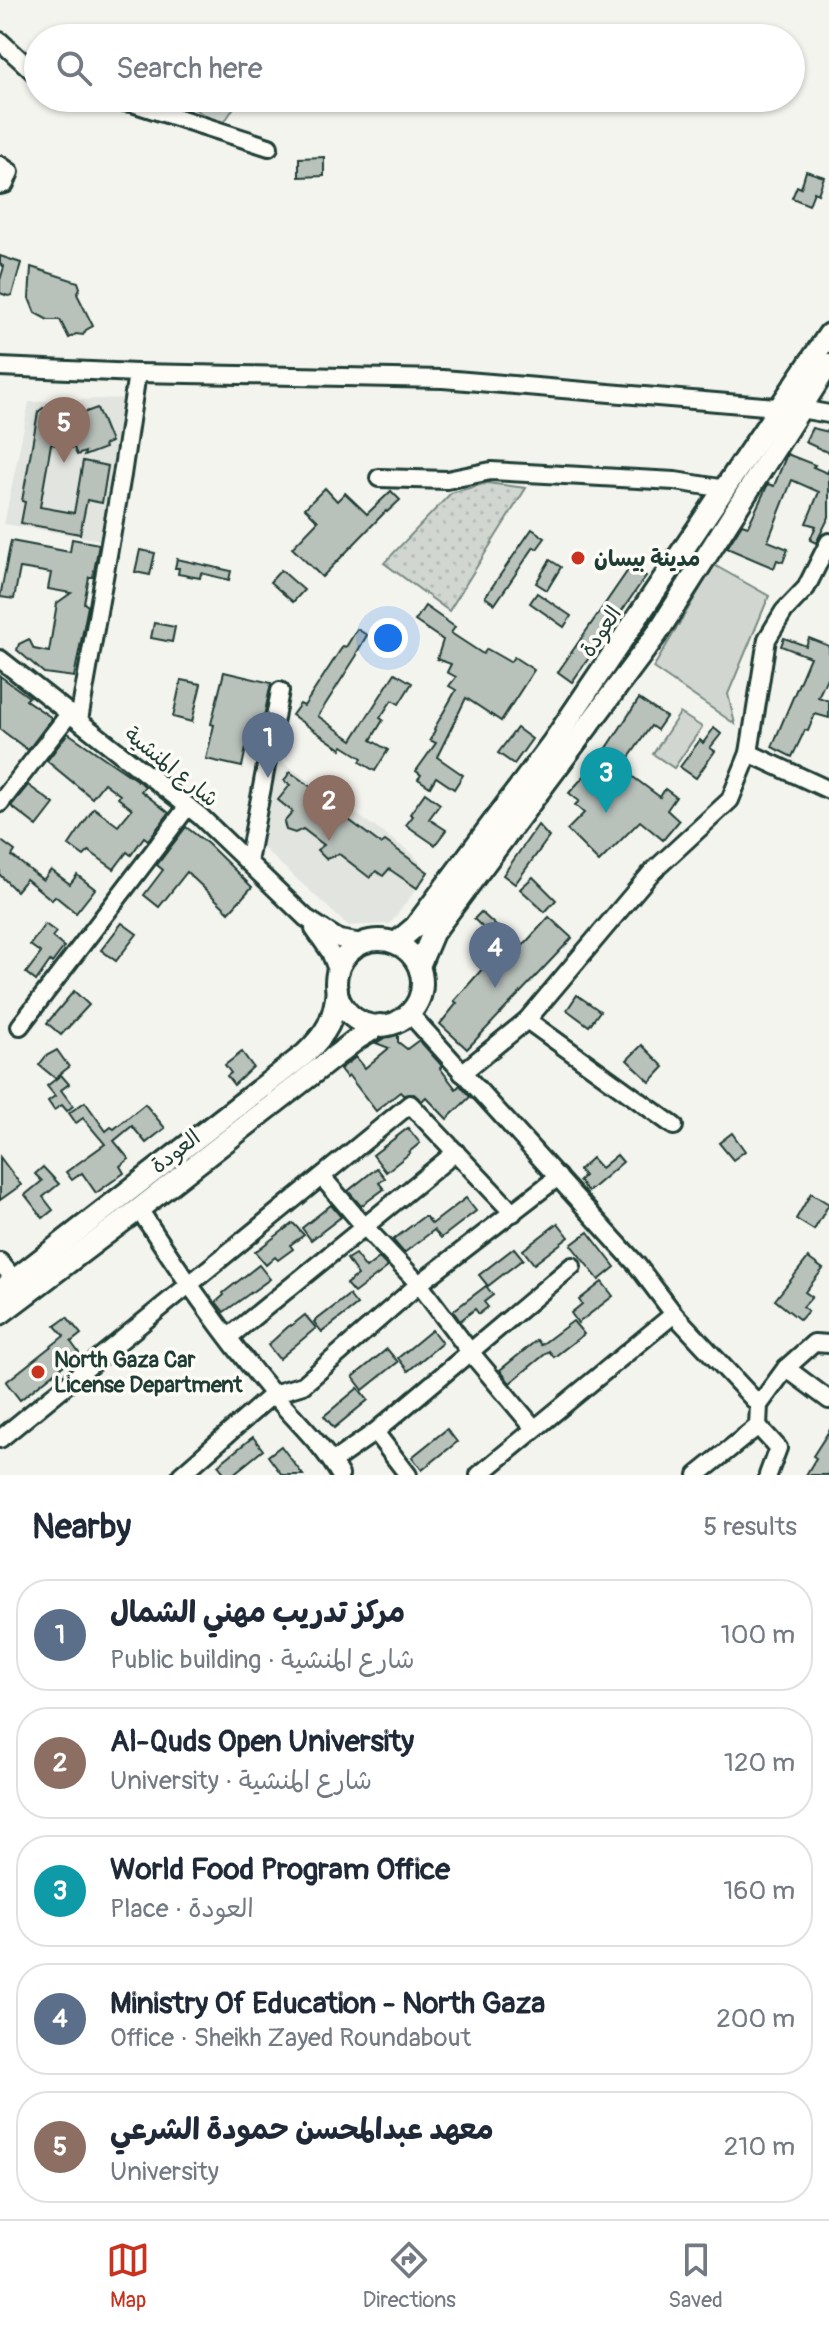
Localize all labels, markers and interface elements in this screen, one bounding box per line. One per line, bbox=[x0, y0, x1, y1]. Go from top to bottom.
search box bbox=[24, 24, 805, 112]
icon: search bbox=[52, 46, 96, 90]
text: Search here bbox=[116, 50, 263, 87]
pin: 5 bbox=[38, 397, 90, 463]
place label: مدينة بيسان bbox=[594, 545, 700, 573]
marker: مدينة بيسان bbox=[569, 549, 587, 567]
street label: العودة bbox=[574, 601, 628, 662]
your location bbox=[368, 618, 408, 658]
pin: 1 bbox=[242, 712, 294, 778]
street label: شارع المنشية bbox=[118, 720, 224, 814]
pin: 3 bbox=[580, 747, 632, 813]
pin: 2 bbox=[303, 775, 355, 841]
pin: 4 bbox=[469, 922, 521, 988]
street label: العودة bbox=[145, 1124, 206, 1180]
place label: North Gaza Car License Department bbox=[54, 1346, 244, 1399]
marker: North Gaza Car License Department bbox=[29, 1363, 47, 1381]
text: Nearby bbox=[32, 1506, 131, 1549]
text: 5 results bbox=[703, 1511, 797, 1543]
text: مركز تدريب مهني الشمال bbox=[110, 1594, 405, 1631]
text: 1 bbox=[55, 1619, 65, 1651]
text: 100 m bbox=[721, 1619, 795, 1651]
text: Public building · شارع المنشية bbox=[110, 1644, 415, 1676]
text: Al-Quds Open University bbox=[110, 1723, 414, 1760]
text: 2 bbox=[53, 1747, 67, 1779]
text: 120 m bbox=[724, 1747, 795, 1779]
text: University · شارع المنشية bbox=[110, 1765, 372, 1797]
text: World Food Program Office bbox=[110, 1851, 450, 1888]
text: 3 bbox=[53, 1875, 67, 1907]
text: 160 m bbox=[723, 1875, 795, 1907]
text: Place · العودة bbox=[110, 1893, 254, 1925]
text: Ministry Of Education - North Gaza bbox=[110, 1985, 545, 2022]
text: 4 bbox=[52, 2003, 68, 2035]
text: 200 m bbox=[716, 2003, 795, 2035]
text: Office · Sheikh Zayed Roundabout bbox=[110, 2022, 471, 2054]
text: معهد عبدالمحسن حمودة الشرعي bbox=[110, 2111, 494, 2148]
text: 5 bbox=[53, 2131, 67, 2163]
text: 210 m bbox=[724, 2131, 795, 2163]
text: University bbox=[110, 2156, 219, 2188]
tab: Map bbox=[106, 2238, 150, 2314]
tab: Directions bbox=[363, 2238, 456, 2314]
tab: Saved bbox=[668, 2238, 723, 2314]

